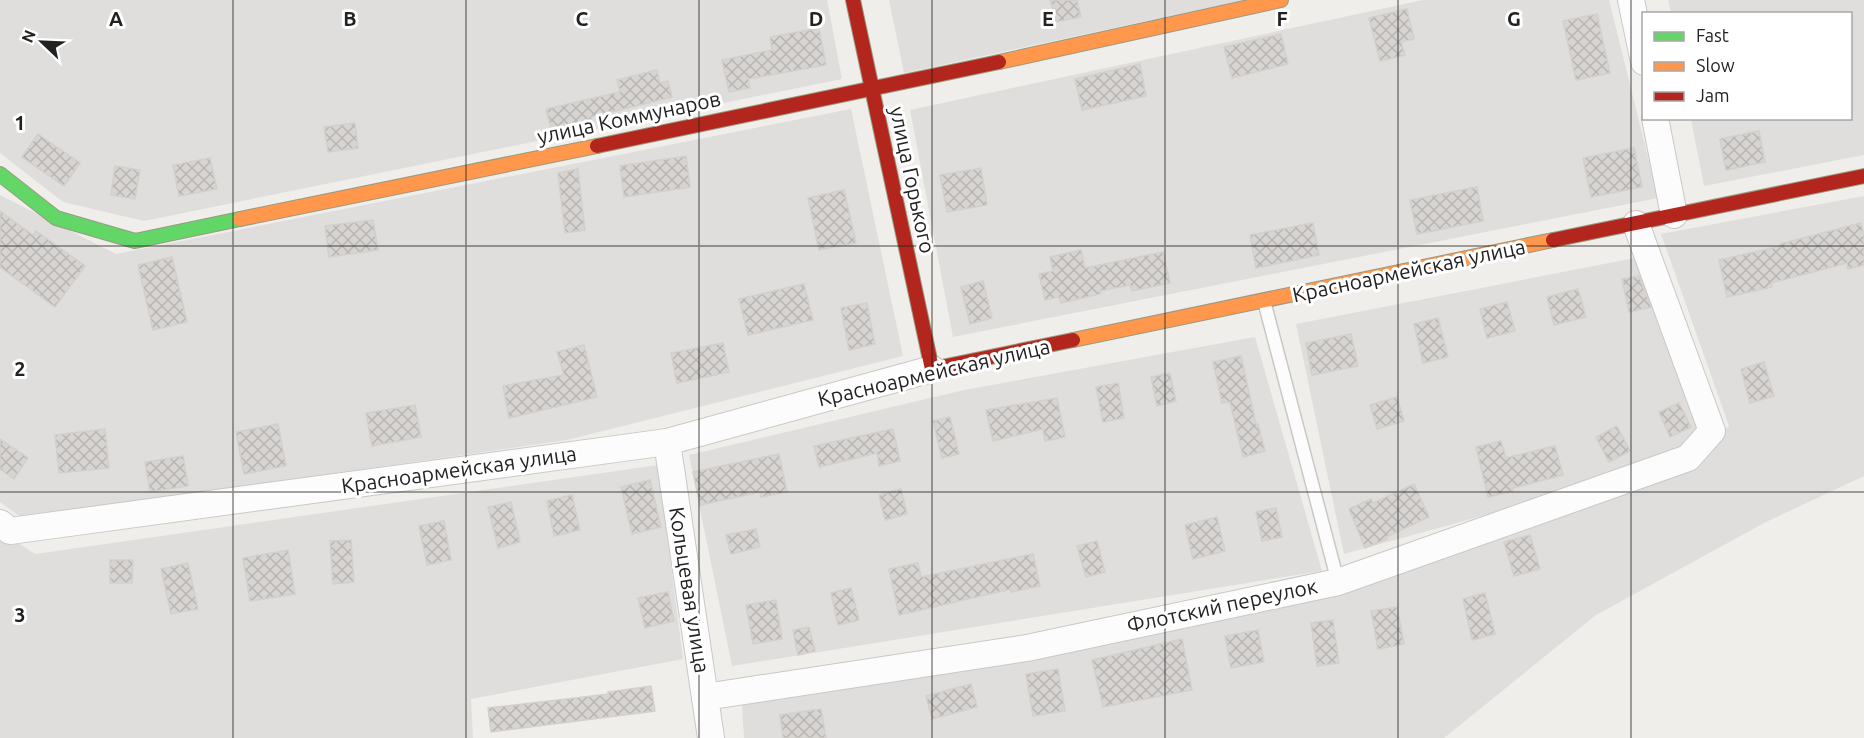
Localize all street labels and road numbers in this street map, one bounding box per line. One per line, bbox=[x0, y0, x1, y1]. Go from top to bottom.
street label: улица Коммунаров bbox=[535, 86, 723, 148]
street label: улица Горького bbox=[886, 104, 940, 255]
street label: Красноармейская улица bbox=[1290, 234, 1527, 306]
street label: Красноармейская улица bbox=[815, 334, 1052, 410]
street label: Красноармейская улица bbox=[340, 441, 578, 497]
street label: Кольцевая улица bbox=[665, 505, 715, 675]
street label: Флотский переулок bbox=[1124, 573, 1319, 637]

